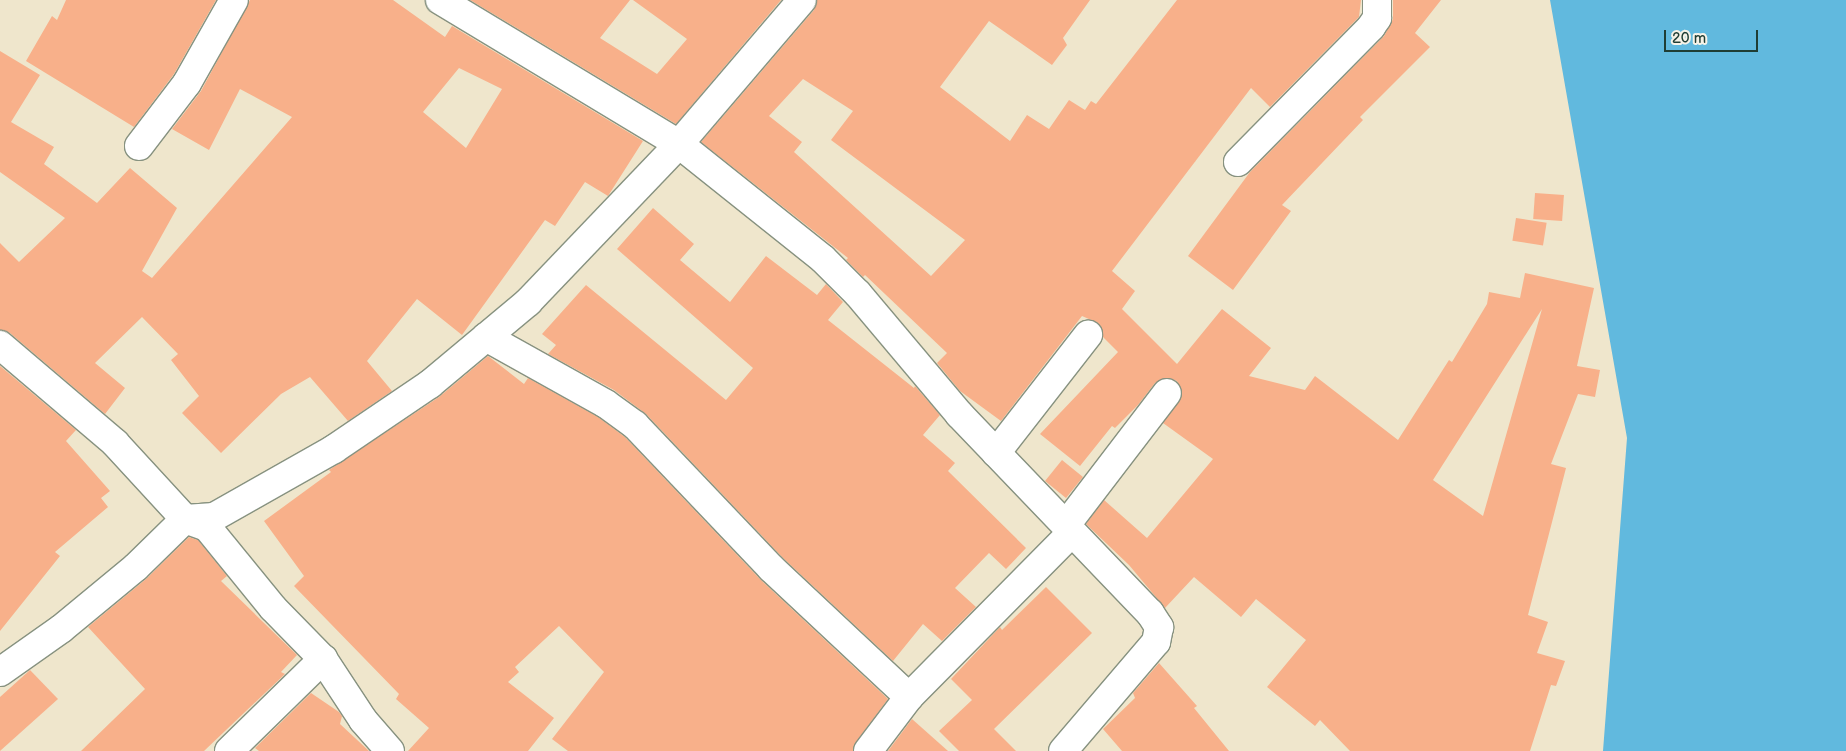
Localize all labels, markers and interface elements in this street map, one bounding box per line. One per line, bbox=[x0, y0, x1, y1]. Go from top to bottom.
scale bar bbox=[1666, 20, 1760, 52]
text: 20 m bbox=[1672, 29, 1706, 48]

